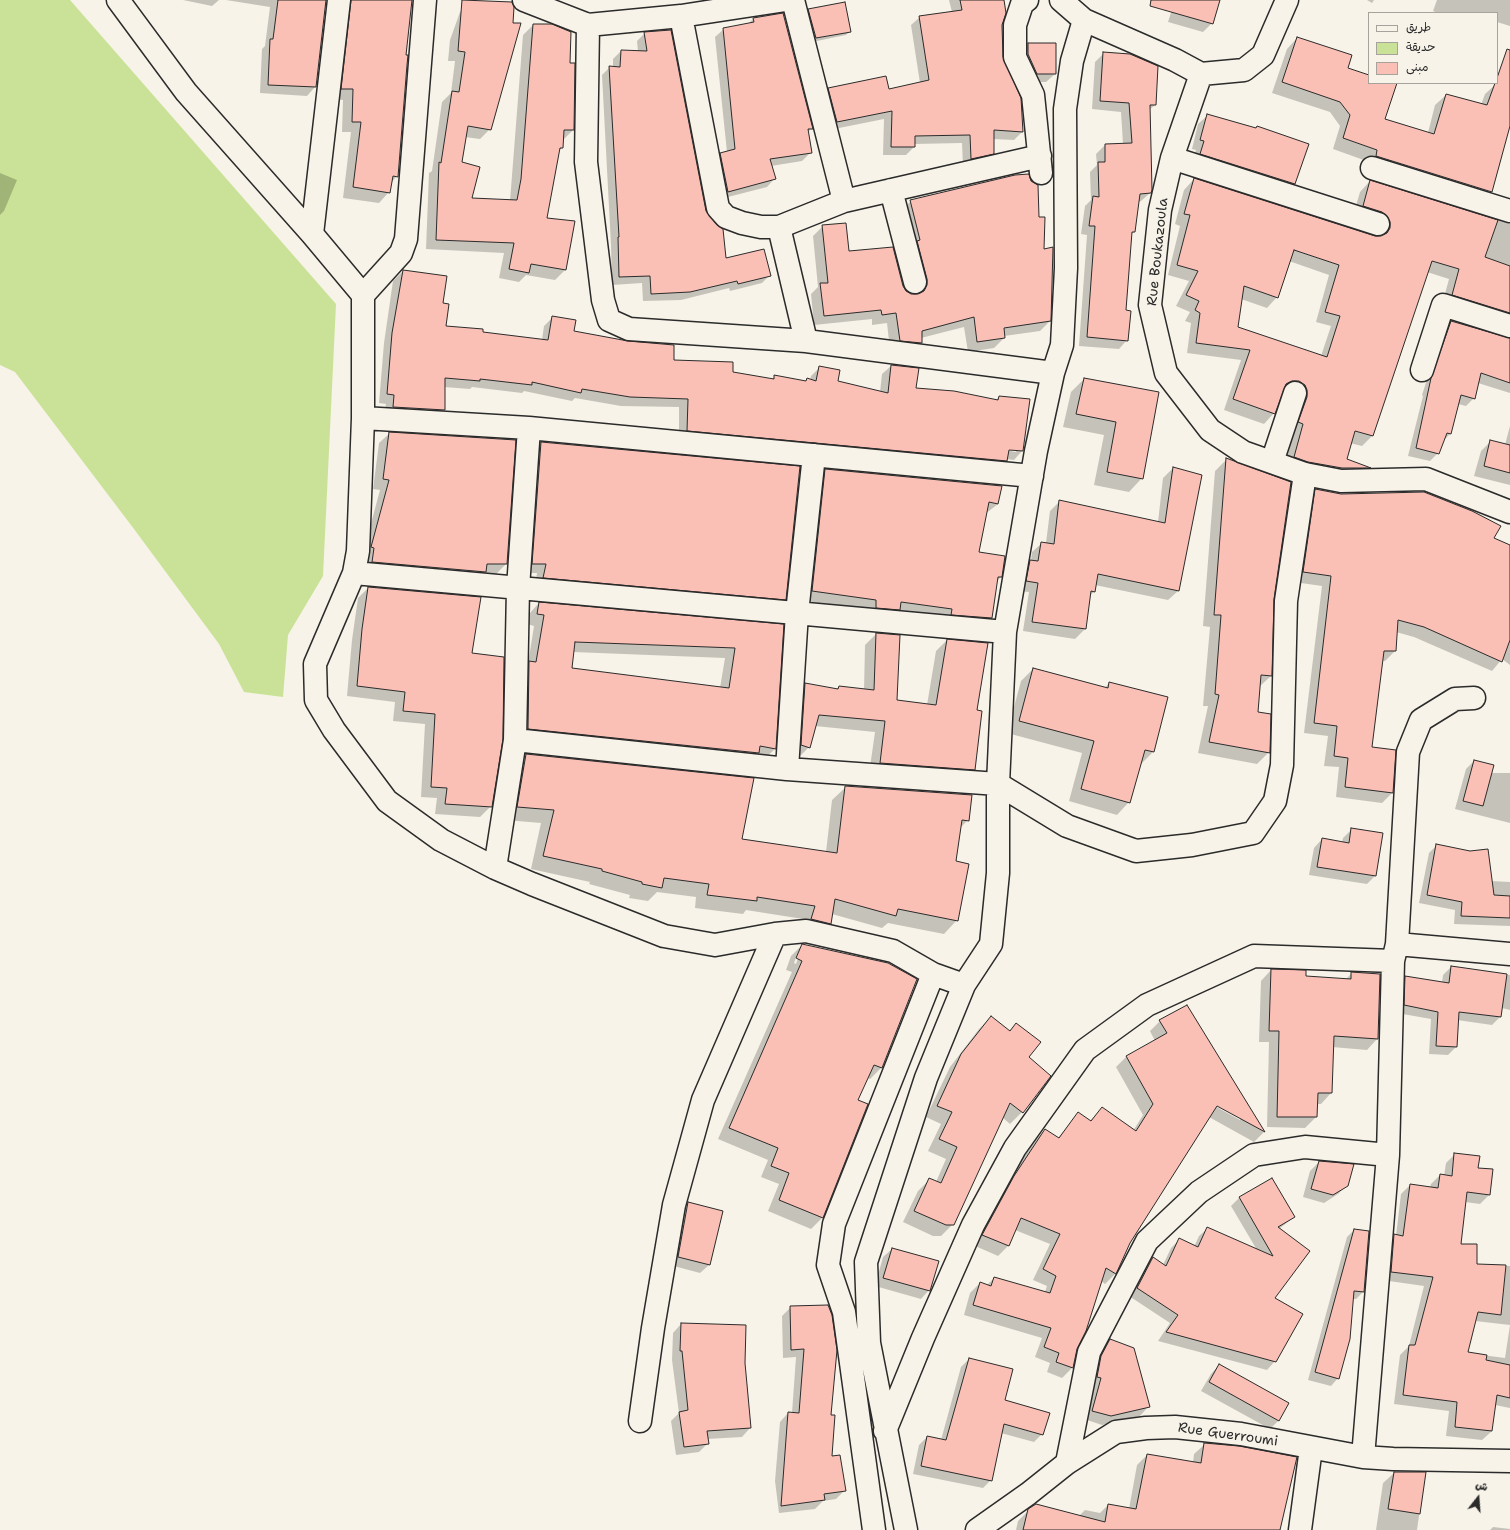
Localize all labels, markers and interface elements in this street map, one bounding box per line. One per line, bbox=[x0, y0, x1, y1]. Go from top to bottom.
legend bbox=[1368, 12, 1498, 84]
text: طريق bbox=[1406, 19, 1431, 35]
text: حديقة bbox=[1406, 39, 1435, 55]
text: مبنى bbox=[1406, 59, 1429, 75]
street label: Rue Boukazoula bbox=[1144, 197, 1172, 307]
street label: Rue Guerroumi bbox=[1177, 1420, 1279, 1450]
text: ش bbox=[1474, 1477, 1490, 1495]
north arrow bbox=[1458, 1478, 1498, 1518]

